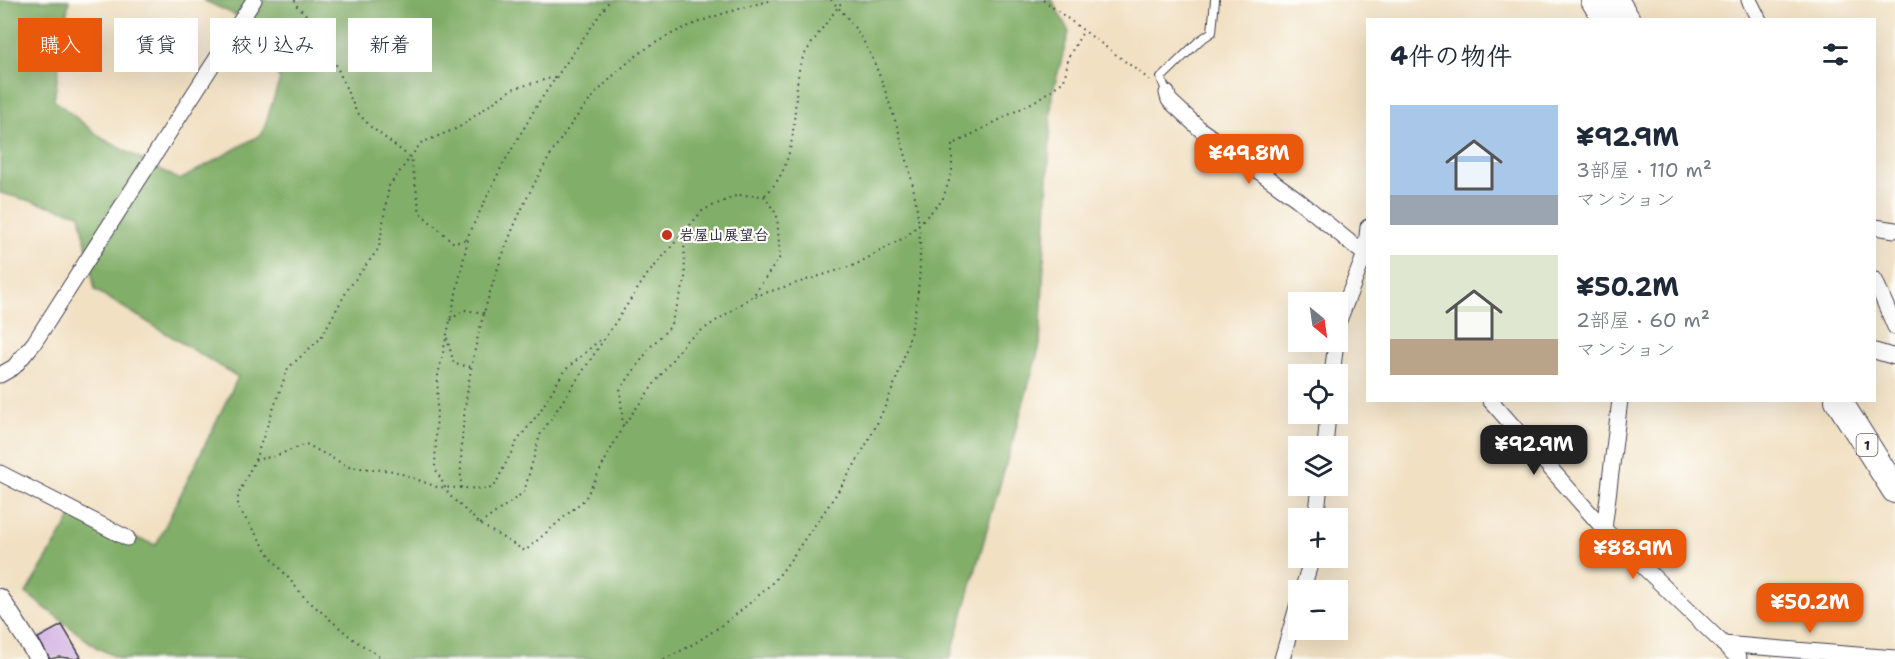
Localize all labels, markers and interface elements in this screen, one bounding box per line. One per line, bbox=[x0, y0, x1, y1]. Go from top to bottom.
chip: 購入 bbox=[18, 18, 102, 72]
chip: 賃貸 bbox=[114, 18, 198, 72]
chip: 絞り込み bbox=[210, 18, 336, 72]
chip: 新着 bbox=[348, 18, 432, 72]
text: 4件の物件 bbox=[1390, 38, 1512, 73]
icon: filters bbox=[1819, 38, 1852, 71]
text: ¥92.9M bbox=[1576, 119, 1679, 154]
icon: home bbox=[1438, 129, 1510, 201]
pin: ¥49.8M bbox=[1200, 134, 1298, 185]
text: ¥49.8M bbox=[1208, 140, 1290, 166]
text: 3部屋 · 110 m² bbox=[1576, 157, 1712, 183]
text: マンション bbox=[1576, 186, 1675, 212]
place label: 岩屋山展望台 bbox=[679, 225, 769, 245]
marker: 岩屋山展望台 bbox=[660, 228, 674, 242]
text: ¥50.2M bbox=[1576, 269, 1679, 304]
icon: home bbox=[1438, 279, 1510, 351]
north arrow bbox=[1288, 292, 1348, 352]
map controls bbox=[1288, 292, 1348, 640]
text: 2部屋 · 60 m² bbox=[1576, 307, 1710, 333]
text: マンション bbox=[1576, 336, 1675, 362]
button: locate bbox=[1288, 364, 1348, 424]
pin: ¥92.9M bbox=[1485, 425, 1583, 476]
text: ¥92.9M bbox=[1494, 431, 1574, 457]
road number: 1 bbox=[1856, 434, 1878, 456]
button: layers bbox=[1288, 436, 1348, 496]
button: + bbox=[1288, 508, 1348, 568]
pin: ¥88.9M bbox=[1584, 529, 1682, 580]
text: ¥88.9M bbox=[1593, 535, 1673, 561]
button: − bbox=[1288, 580, 1348, 640]
pin: ¥50.2M bbox=[1761, 583, 1859, 634]
text: ¥50.2M bbox=[1770, 589, 1850, 615]

